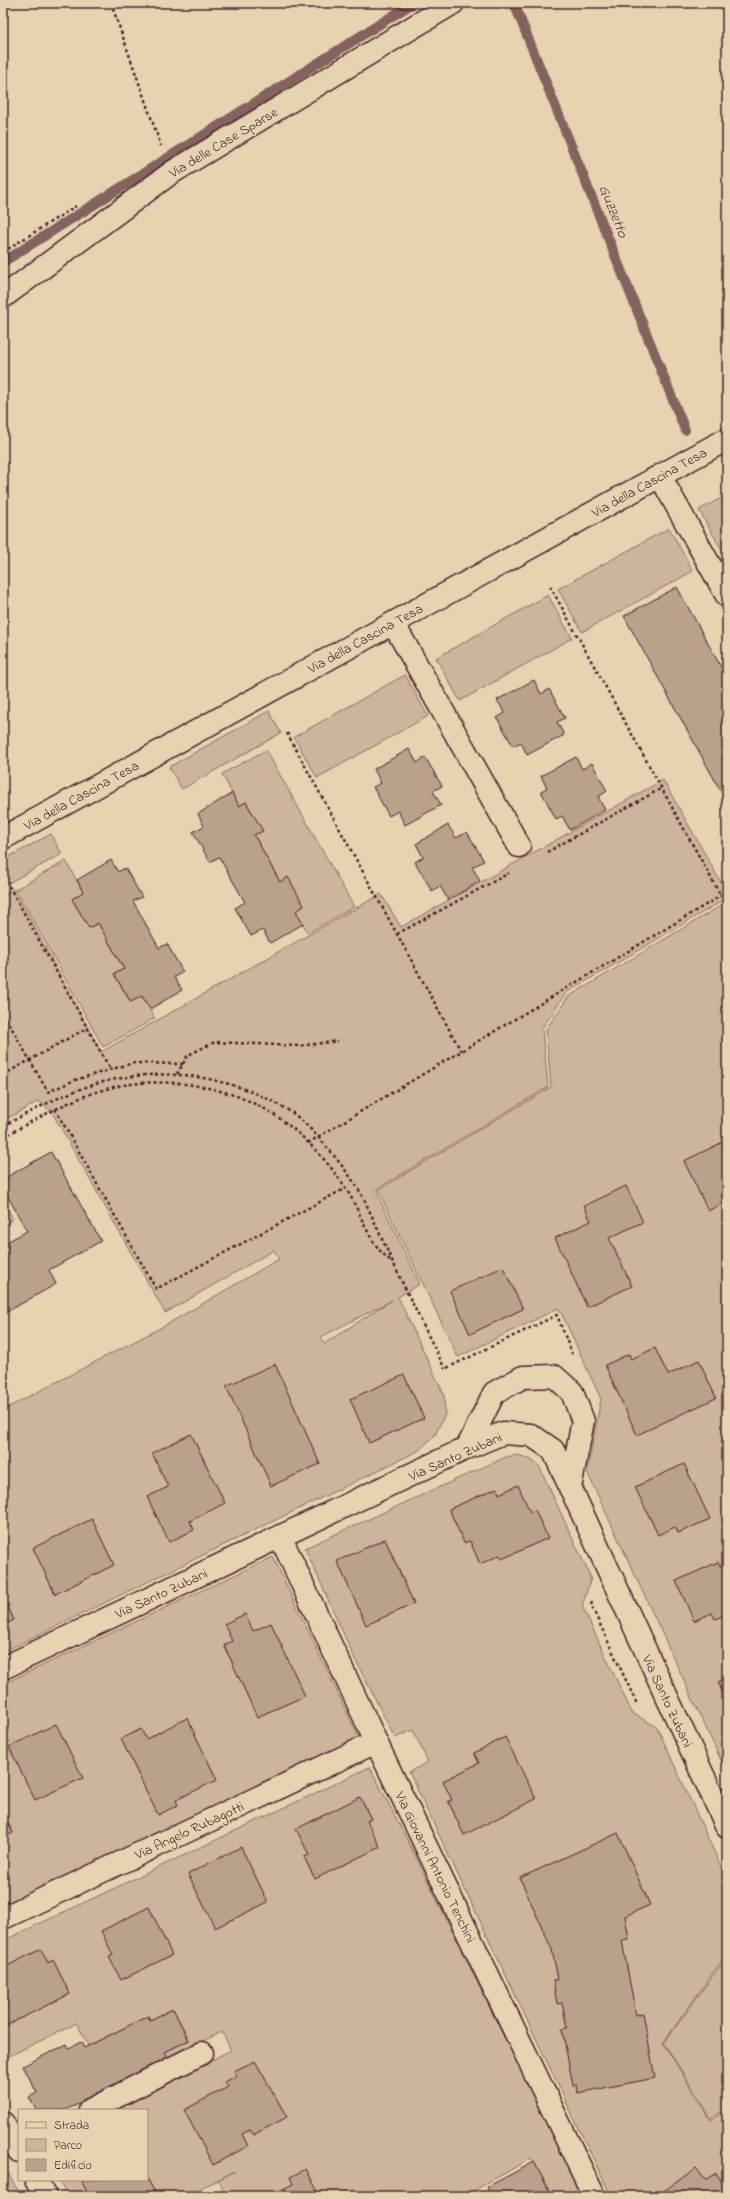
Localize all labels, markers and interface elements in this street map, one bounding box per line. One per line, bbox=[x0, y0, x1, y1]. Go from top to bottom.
street label: Via delle Case Sparse bbox=[165, 102, 283, 185]
water label: Guzzetto bbox=[593, 182, 634, 242]
street label: Via della Cascina Tesa bbox=[587, 443, 711, 524]
street label: Via della Cascina Tesa bbox=[303, 599, 427, 680]
street label: Via della Cascina Tesa bbox=[19, 756, 143, 837]
street label: Via Santo Zubani bbox=[405, 1427, 506, 1488]
street label: Via Santo Zubani bbox=[111, 1564, 211, 1625]
street label: Via Santo Zubani bbox=[636, 1651, 697, 1751]
street label: Via Giovanni Antonio Tenchini bbox=[388, 1788, 480, 1947]
street label: Via Angelo Rubagotti bbox=[131, 1797, 248, 1867]
legend bbox=[18, 2109, 148, 2181]
text: Strada bbox=[54, 2117, 89, 2135]
text: Parco bbox=[54, 2137, 82, 2155]
text: Edificio bbox=[54, 2157, 92, 2175]

